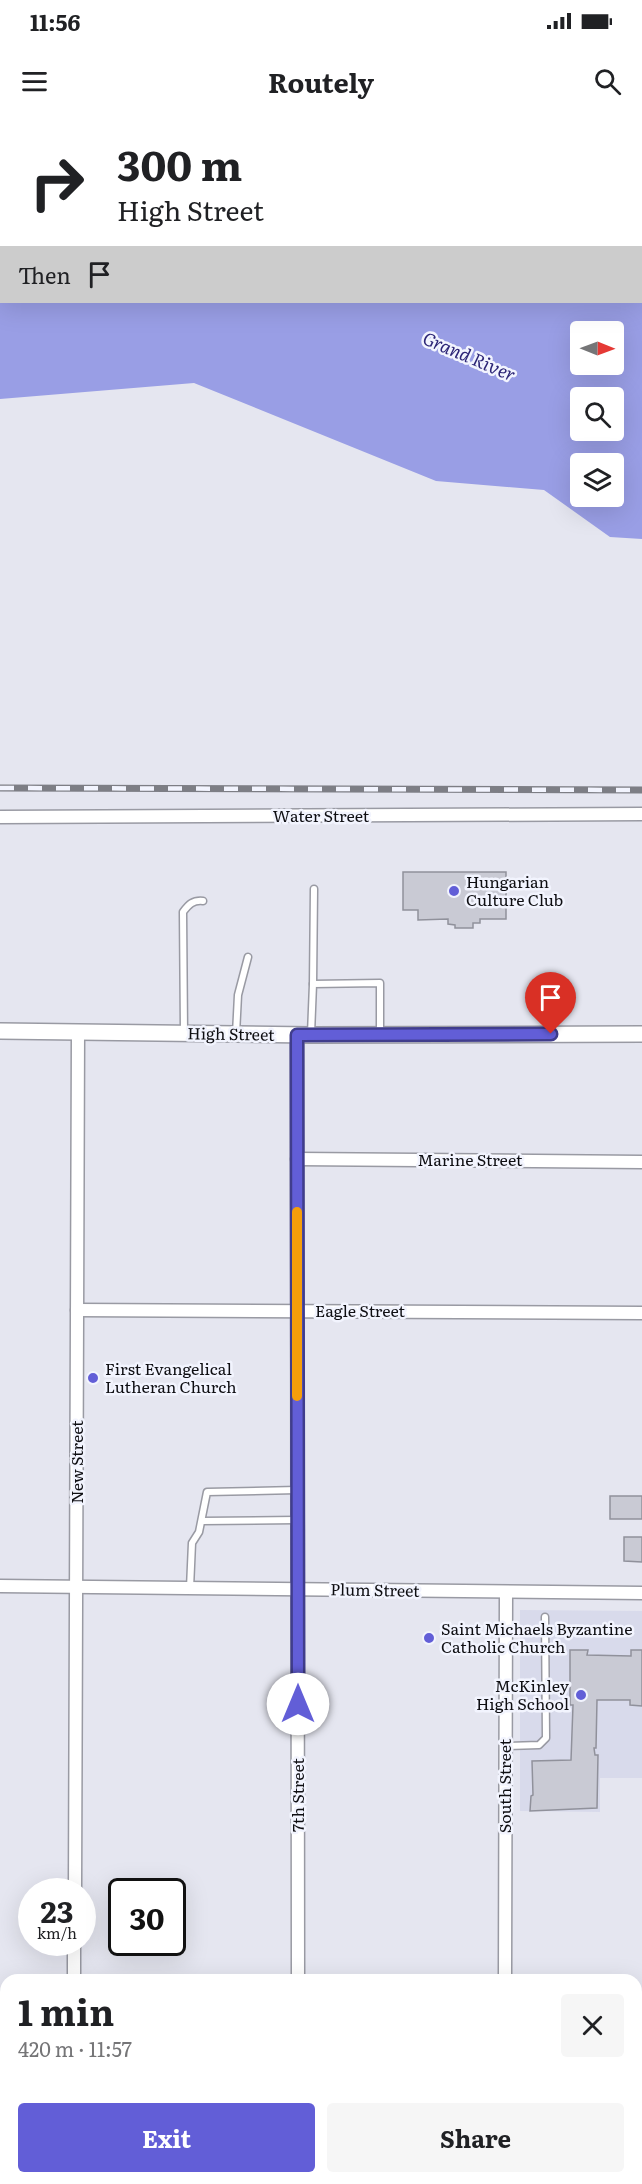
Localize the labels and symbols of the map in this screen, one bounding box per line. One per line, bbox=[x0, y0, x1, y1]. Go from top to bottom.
north arrow bbox=[570, 321, 624, 375]
water label: Grand River bbox=[419, 324, 520, 387]
street label: Water Street bbox=[273, 803, 370, 827]
place label: Hungarian Culture Club bbox=[466, 869, 563, 911]
marker: Hungarian Culture Club bbox=[447, 884, 461, 898]
pin bbox=[525, 972, 576, 1034]
street label: High Street bbox=[187, 1020, 275, 1046]
street label: Marine Street bbox=[418, 1147, 523, 1171]
street label: Eagle Street bbox=[315, 1298, 406, 1322]
place label: First Evangelical Lutheran Church bbox=[105, 1356, 237, 1398]
marker: First Evangelical Lutheran Church bbox=[86, 1371, 100, 1385]
street label: New Street bbox=[64, 1420, 88, 1504]
street label: Plum Street bbox=[330, 1576, 420, 1602]
place label: Saint Michaels Byzantine Catholic Church bbox=[441, 1616, 633, 1658]
marker: Saint Michaels Byzantine Catholic Church bbox=[422, 1631, 436, 1645]
position arrow bbox=[266, 1672, 330, 1736]
place label: McKinley High School bbox=[476, 1673, 570, 1715]
marker: McKinley High School bbox=[574, 1688, 588, 1702]
street label: South Street bbox=[492, 1738, 516, 1833]
street label: 7th Street bbox=[285, 1757, 309, 1832]
speed limit sign: 30 bbox=[108, 1878, 186, 1956]

